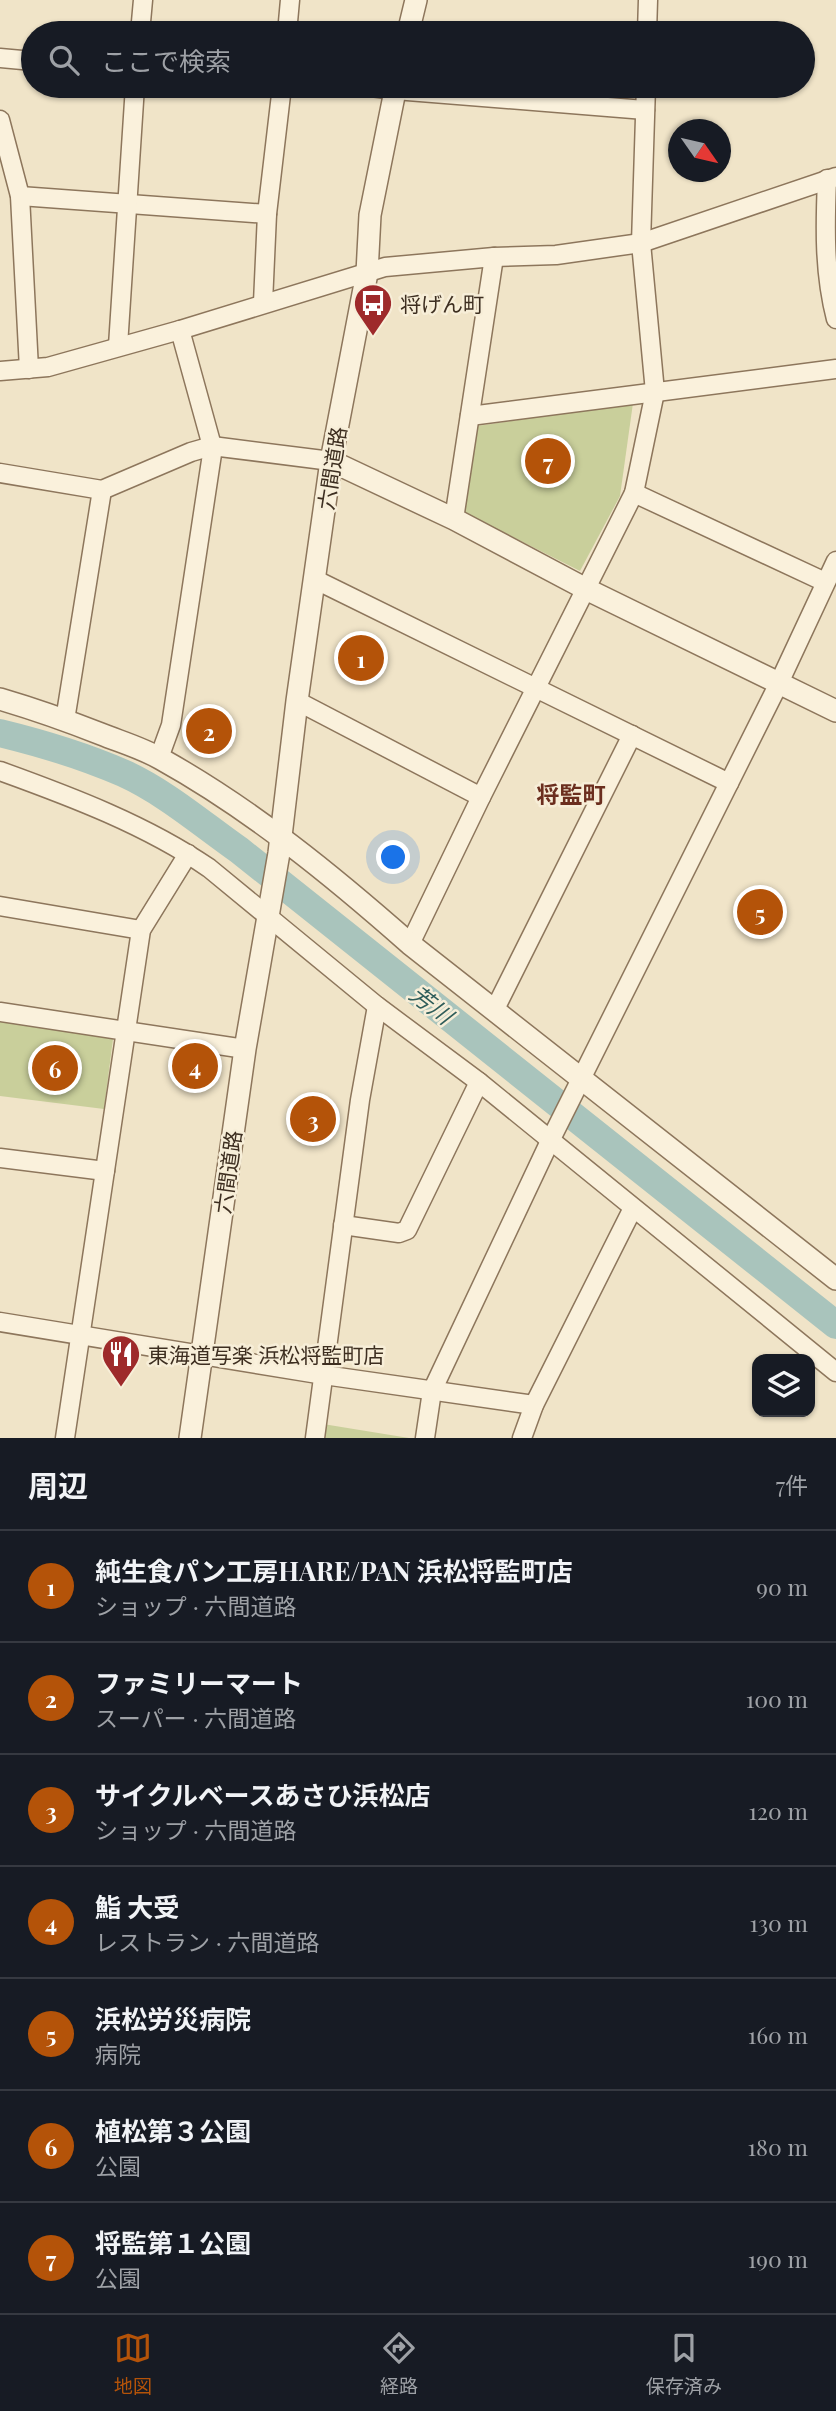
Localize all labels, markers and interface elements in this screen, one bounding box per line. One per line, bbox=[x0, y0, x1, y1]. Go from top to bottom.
search box bbox=[21, 21, 815, 98]
icon: search bbox=[45, 41, 83, 79]
text: ここで検索 bbox=[101, 43, 231, 78]
north arrow bbox=[668, 119, 731, 182]
bus stop icon: 将げん町 bbox=[352, 282, 394, 337]
place label: 将げん町 bbox=[400, 289, 484, 317]
street label: 六間道路 bbox=[311, 424, 351, 512]
pin: 7 bbox=[525, 435, 571, 487]
pin: 1 bbox=[338, 632, 384, 684]
pin: 2 bbox=[186, 705, 232, 757]
district label: 将監町 bbox=[537, 778, 606, 809]
your location bbox=[376, 840, 410, 874]
pin: 5 bbox=[737, 886, 783, 938]
water label: 芳川 bbox=[404, 978, 462, 1032]
pin: 4 bbox=[172, 1040, 218, 1092]
pin: 6 bbox=[32, 1042, 78, 1094]
pin: 3 bbox=[290, 1093, 336, 1145]
street label: 六間道路 bbox=[207, 1128, 247, 1216]
restaurant icon: 東海道写楽 浜松将監町店 bbox=[100, 1333, 142, 1388]
place label: 東海道写楽 浜松将監町店 bbox=[148, 1340, 384, 1368]
map controls bbox=[752, 1354, 815, 1417]
button: layers bbox=[752, 1354, 815, 1417]
text: 周辺 bbox=[28, 1465, 88, 1505]
text: 7件 bbox=[776, 1469, 808, 1500]
text: 純生食パン工房HARE/PAN 浜松将監町店 bbox=[95, 1553, 573, 1588]
text: 1 bbox=[47, 1571, 55, 1602]
text: 90 m bbox=[756, 1571, 808, 1602]
text: ショップ · 六間道路 bbox=[95, 1590, 297, 1621]
text: ファミリーマート bbox=[95, 1665, 303, 1700]
text: 2 bbox=[45, 1683, 57, 1714]
text: 100 m bbox=[746, 1683, 808, 1714]
text: スーパー · 六間道路 bbox=[95, 1702, 296, 1733]
text: サイクルベースあさひ浜松店 bbox=[95, 1777, 430, 1812]
text: 3 bbox=[45, 1795, 57, 1826]
text: 120 m bbox=[749, 1795, 808, 1826]
text: ショップ · 六間道路 bbox=[95, 1814, 297, 1845]
text: 鮨 大受 bbox=[95, 1889, 179, 1924]
text: 4 bbox=[45, 1907, 57, 1938]
text: 130 m bbox=[750, 1907, 808, 1938]
text: レストラン · 六間道路 bbox=[95, 1926, 320, 1957]
text: 浜松労災病院 bbox=[95, 2001, 251, 2036]
text: 5 bbox=[46, 2019, 56, 2050]
text: 160 m bbox=[748, 2019, 808, 2050]
text: 病院 bbox=[95, 2038, 141, 2069]
text: 植松第３公園 bbox=[95, 2113, 251, 2148]
text: 6 bbox=[45, 2131, 57, 2162]
text: 180 m bbox=[748, 2131, 808, 2162]
text: 公園 bbox=[95, 2150, 141, 2181]
text: 将監第１公園 bbox=[95, 2225, 251, 2260]
text: 7 bbox=[46, 2243, 56, 2274]
text: 190 m bbox=[748, 2243, 808, 2274]
text: 公園 bbox=[95, 2262, 141, 2293]
tab: 地図 bbox=[114, 2329, 152, 2398]
tab: 経路 bbox=[380, 2329, 418, 2398]
tab: 保存済み bbox=[646, 2329, 722, 2398]

